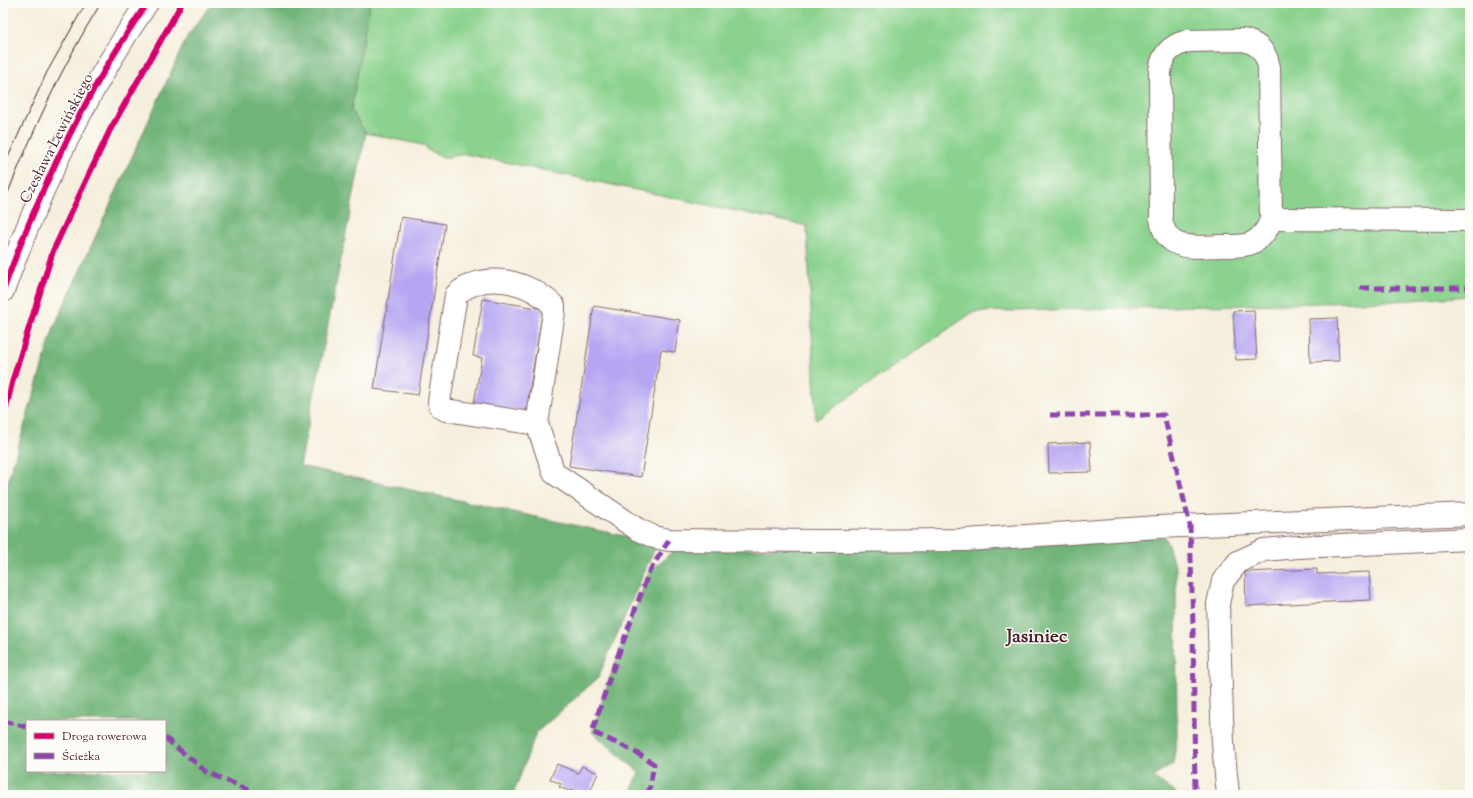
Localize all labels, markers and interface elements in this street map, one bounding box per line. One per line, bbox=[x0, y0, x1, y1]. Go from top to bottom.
street label: Czesława Lewińskiego bbox=[15, 70, 99, 207]
district label: Jasiniec bbox=[1004, 624, 1068, 651]
legend bbox=[26, 720, 166, 772]
text: Droga rowerowa bbox=[62, 728, 147, 746]
text: Ścieżka bbox=[62, 748, 101, 766]

